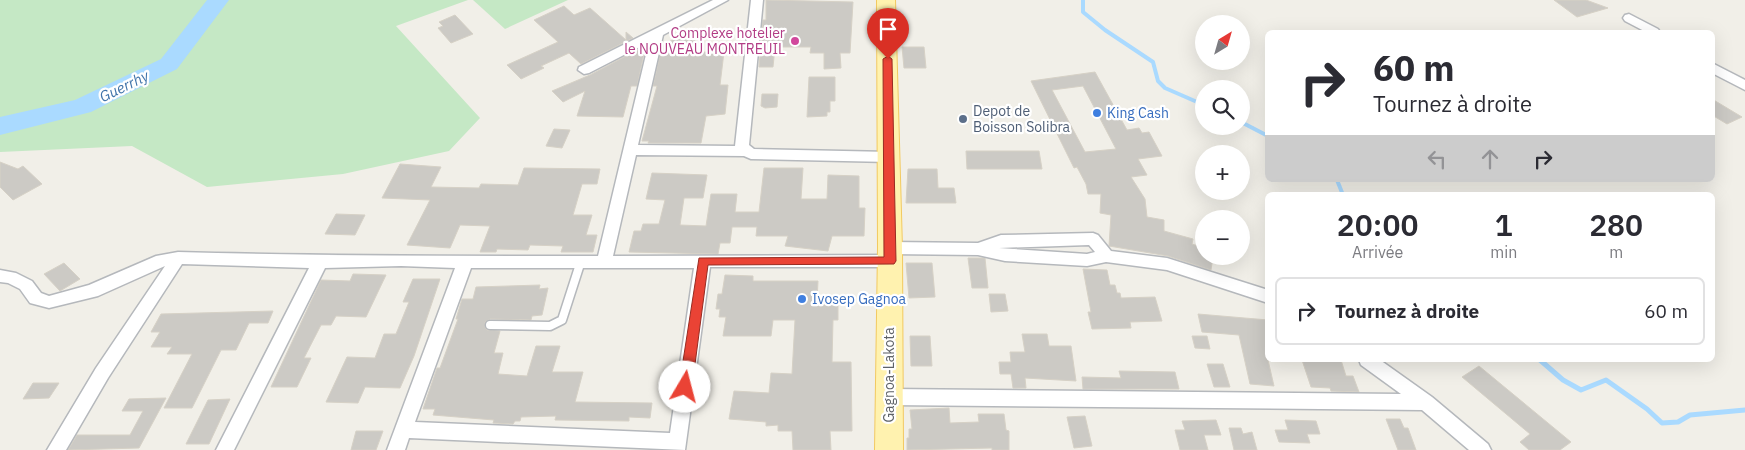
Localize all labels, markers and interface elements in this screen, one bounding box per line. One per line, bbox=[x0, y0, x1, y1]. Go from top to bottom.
pin bbox=[867, 8, 909, 59]
icon: arrive bbox=[874, 15, 902, 43]
north arrow bbox=[1195, 15, 1250, 70]
map controls bbox=[1195, 15, 1250, 265]
place label: Complexe hotelier le NOUVEAU MONTREUIL bbox=[624, 24, 785, 58]
marker: Complexe hotelier le NOUVEAU MONTREUIL bbox=[789, 35, 801, 47]
text: 60 m bbox=[1373, 45, 1455, 91]
icon: right bbox=[1290, 50, 1355, 115]
water label: Guerrhy bbox=[96, 66, 152, 106]
button: search bbox=[1195, 80, 1250, 135]
text: Tournez à droite bbox=[1373, 89, 1532, 118]
place label: Depot de Boisson Solibra bbox=[973, 102, 1071, 136]
place label: King Cash bbox=[1107, 104, 1169, 122]
marker: King Cash bbox=[1091, 107, 1103, 119]
marker: Depot de Boisson Solibra bbox=[957, 113, 969, 125]
button: + bbox=[1195, 145, 1250, 200]
icon: left bbox=[1423, 145, 1451, 173]
icon: ahead bbox=[1476, 145, 1504, 173]
icon: right bbox=[1529, 145, 1557, 173]
text: 20:00 bbox=[1337, 205, 1418, 244]
text: 1 bbox=[1495, 205, 1513, 244]
text: 280 bbox=[1589, 205, 1643, 244]
button: − bbox=[1195, 210, 1250, 265]
text: Arrivée bbox=[1352, 242, 1403, 262]
text: min bbox=[1490, 242, 1517, 262]
text: m bbox=[1609, 242, 1623, 262]
place label: Ivosep Gagnoa bbox=[812, 290, 907, 308]
marker: Ivosep Gagnoa bbox=[796, 293, 808, 305]
icon: right bbox=[1292, 297, 1320, 325]
text: Tournez à droite bbox=[1335, 299, 1479, 323]
text: 60 m bbox=[1644, 299, 1688, 323]
street label: Gagnoa-Lakota bbox=[880, 327, 898, 423]
position arrow bbox=[658, 360, 710, 412]

